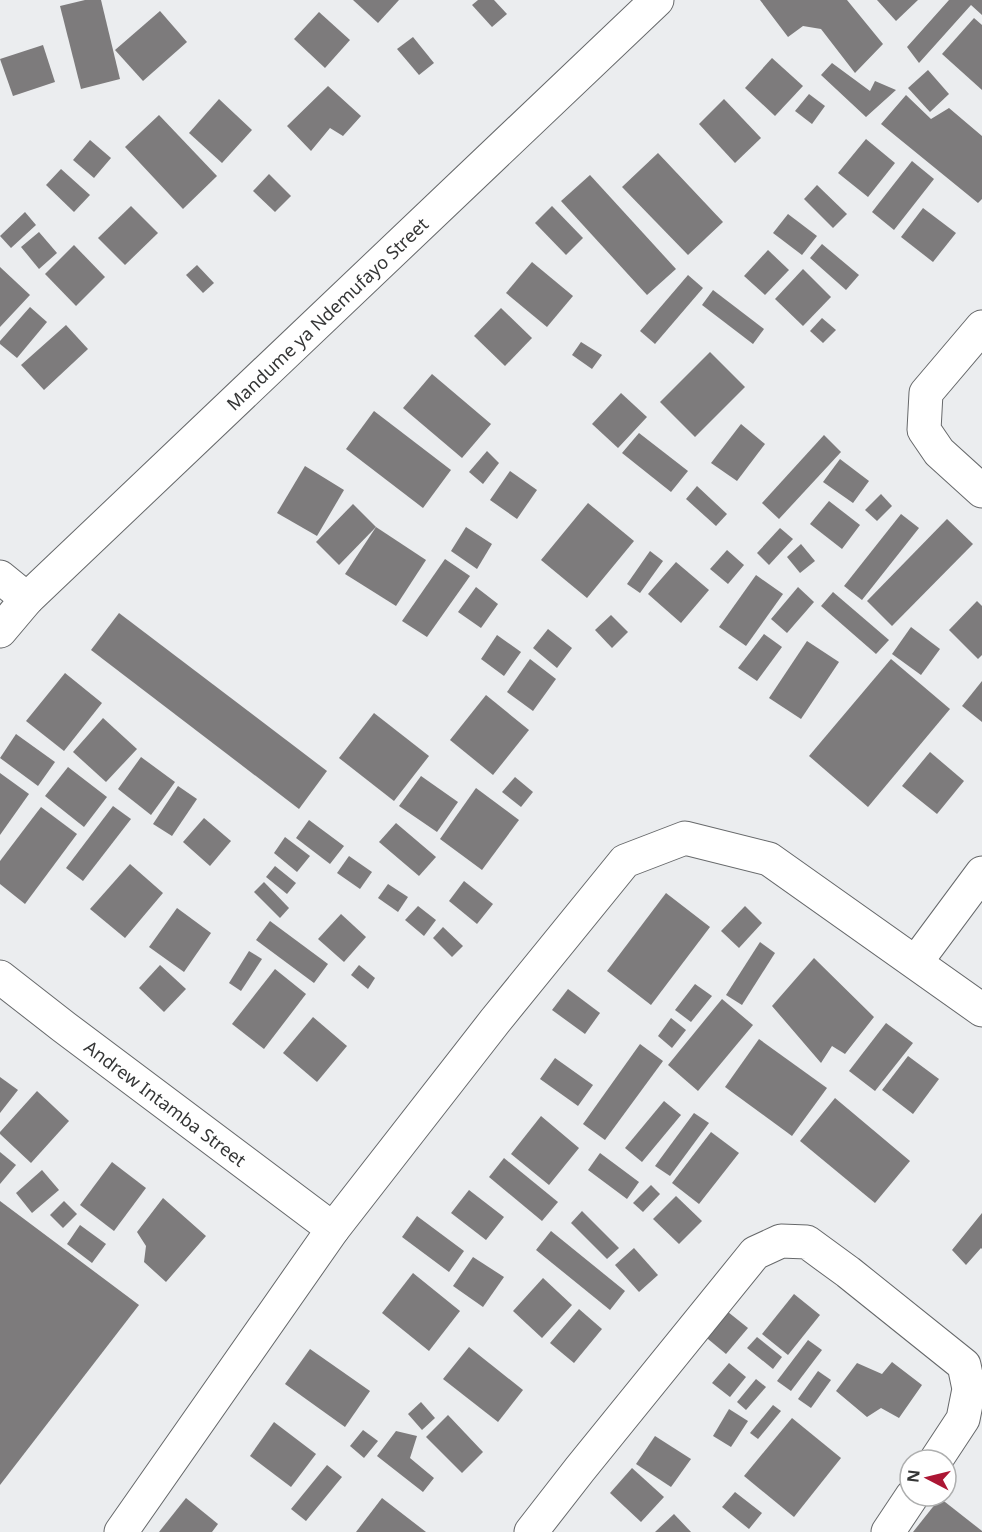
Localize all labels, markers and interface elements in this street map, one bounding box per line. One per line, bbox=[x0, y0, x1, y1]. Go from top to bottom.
street label: Mandume ya Ndemufayo Street bbox=[221, 212, 433, 415]
street label: Andrew Intamba Street bbox=[80, 1035, 251, 1172]
north arrow bbox=[898, 1448, 958, 1508]
text: N bbox=[901, 1468, 925, 1484]

